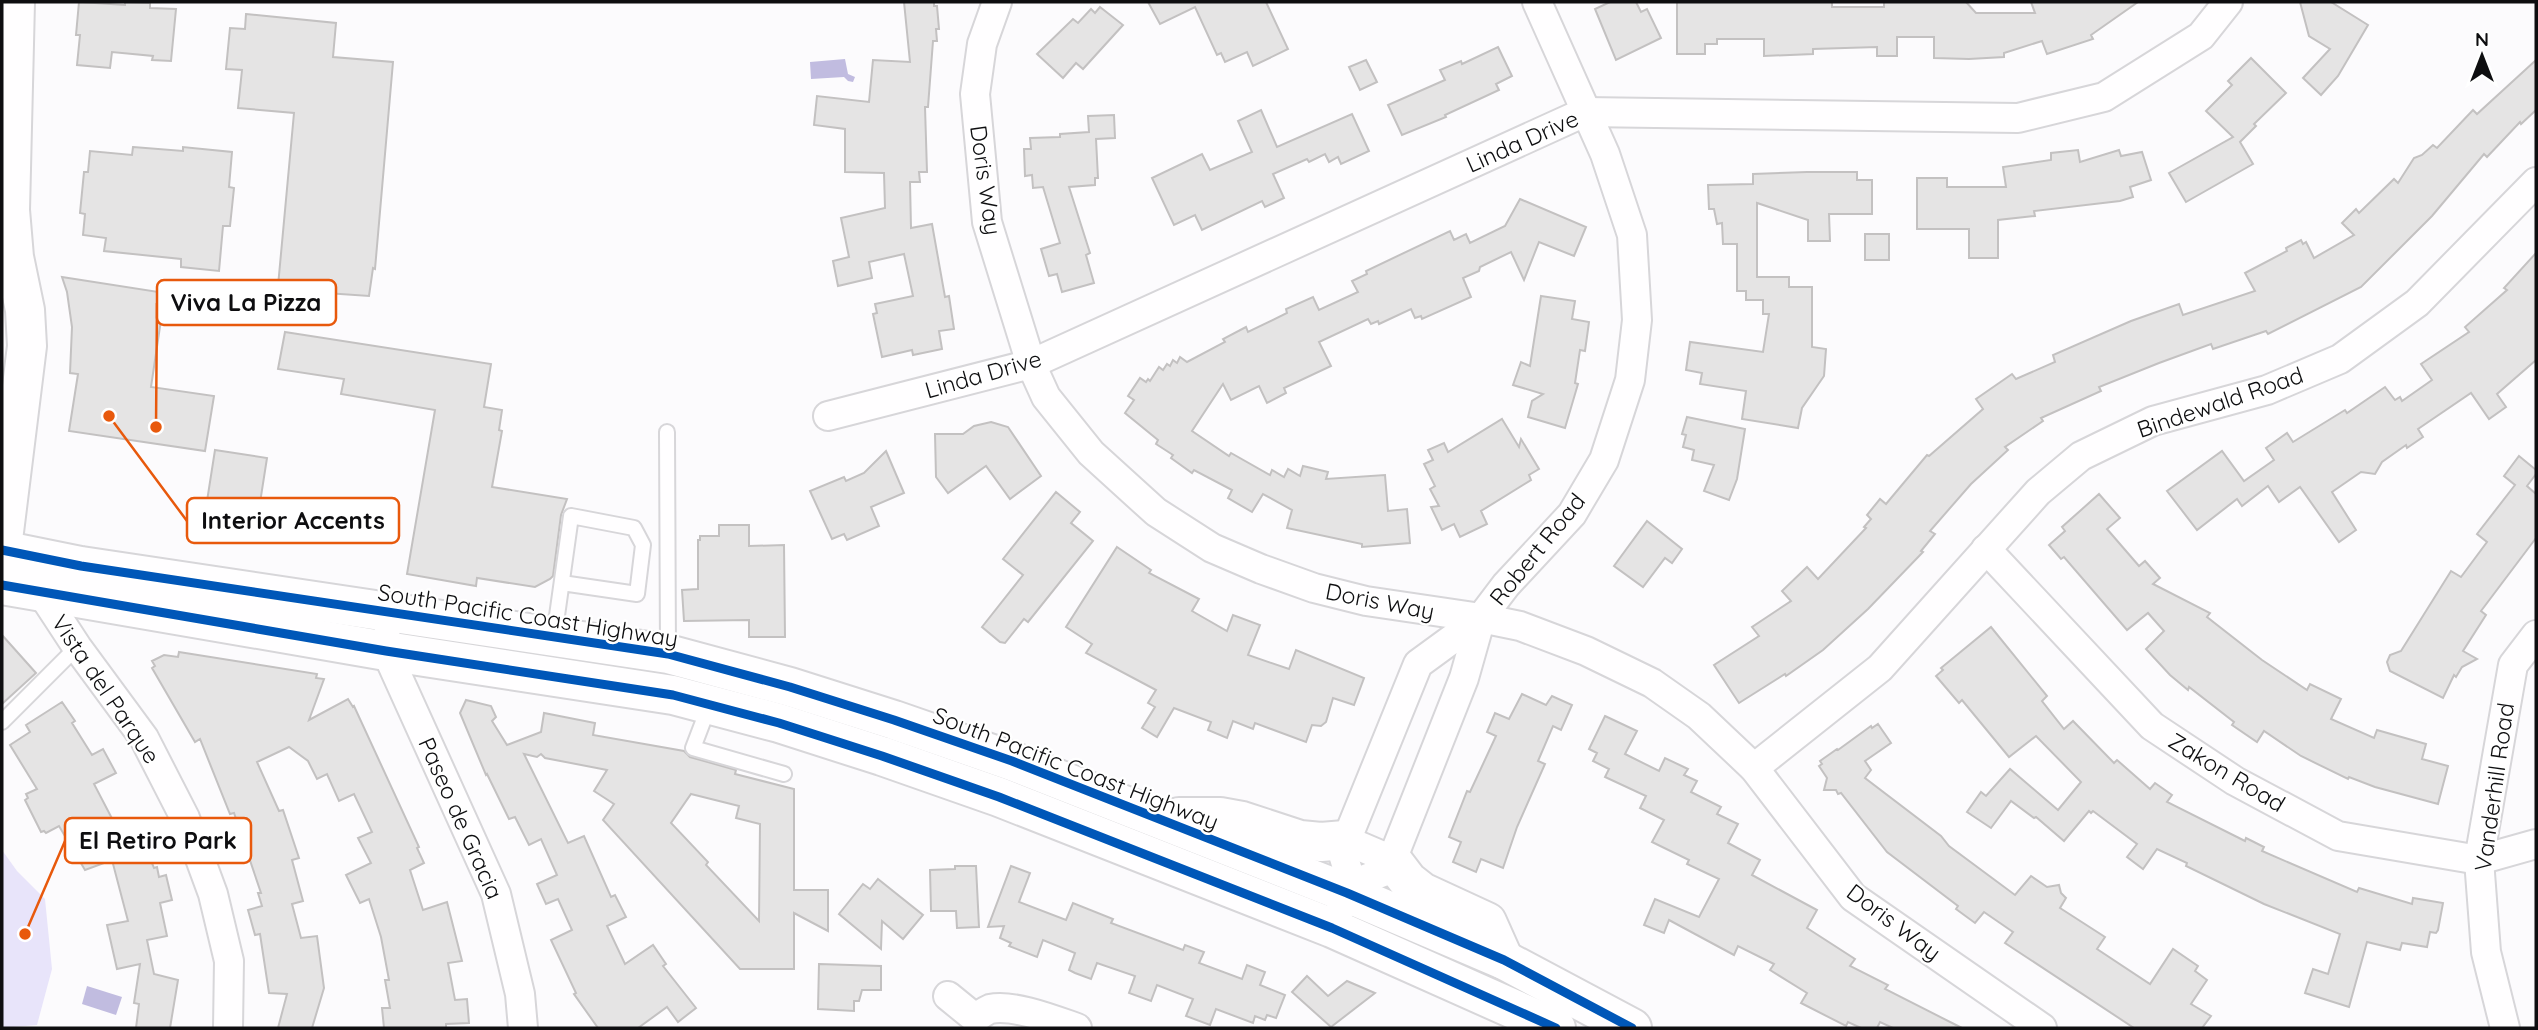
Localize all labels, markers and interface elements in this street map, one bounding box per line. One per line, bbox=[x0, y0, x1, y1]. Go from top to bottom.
north arrow bbox=[2447, 21, 2517, 91]
text: N bbox=[2475, 27, 2489, 51]
street label: Linda Drive bbox=[1461, 103, 1583, 179]
street label: Doris Way bbox=[964, 123, 1008, 237]
callout: Viva La Pizza bbox=[157, 280, 336, 325]
text: Viva La Pizza bbox=[171, 287, 321, 317]
street label: Linda Drive bbox=[921, 344, 1045, 404]
street label: Bindewald Road bbox=[2133, 360, 2307, 444]
street label: Robert Road bbox=[1483, 487, 1591, 611]
callout: Interior Accents bbox=[187, 498, 399, 543]
text: Interior Accents bbox=[201, 505, 385, 535]
street label: Doris Way bbox=[1323, 576, 1437, 626]
street label: South Pacific Coast Highway bbox=[376, 577, 680, 653]
street label: Vista del Parque bbox=[45, 609, 167, 769]
street label: South Pacific Coast Highway bbox=[929, 700, 1223, 836]
street label: Vanderhill Road bbox=[2468, 701, 2520, 873]
street label: Zakon Road bbox=[2163, 726, 2291, 818]
street label: Paseo de Gracia bbox=[412, 733, 510, 903]
callout: El Retiro Park bbox=[65, 818, 251, 863]
text: El Retiro Park bbox=[79, 825, 237, 855]
street label: Doris Way bbox=[1841, 877, 1947, 967]

